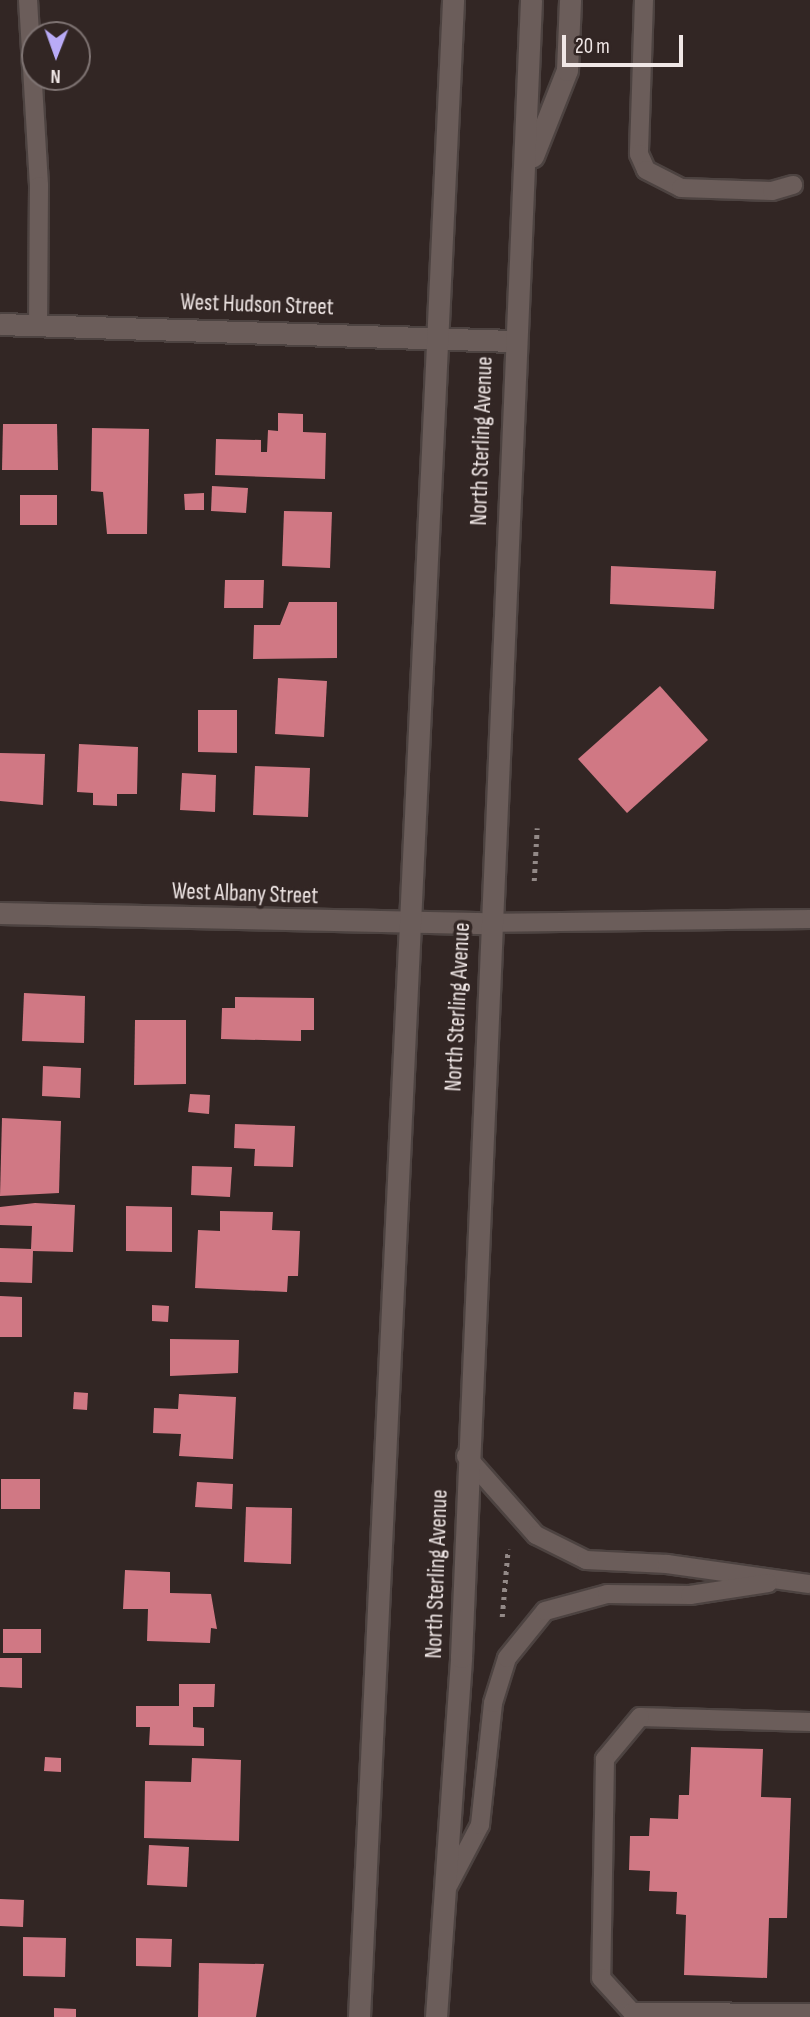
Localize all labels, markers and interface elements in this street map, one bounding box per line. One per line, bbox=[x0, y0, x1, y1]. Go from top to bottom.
north arrow bbox=[21, 21, 91, 91]
scale bar bbox=[565, 21, 686, 65]
text: 20 m bbox=[575, 34, 610, 59]
text: N bbox=[50, 64, 61, 87]
street label: West Hudson Street bbox=[180, 289, 334, 321]
street label: North Sterling Avenue bbox=[465, 356, 499, 526]
street label: West Albany Street bbox=[171, 878, 319, 910]
street label: North Sterling Avenue bbox=[440, 922, 476, 1092]
street label: North Sterling Avenue bbox=[420, 1489, 454, 1659]

